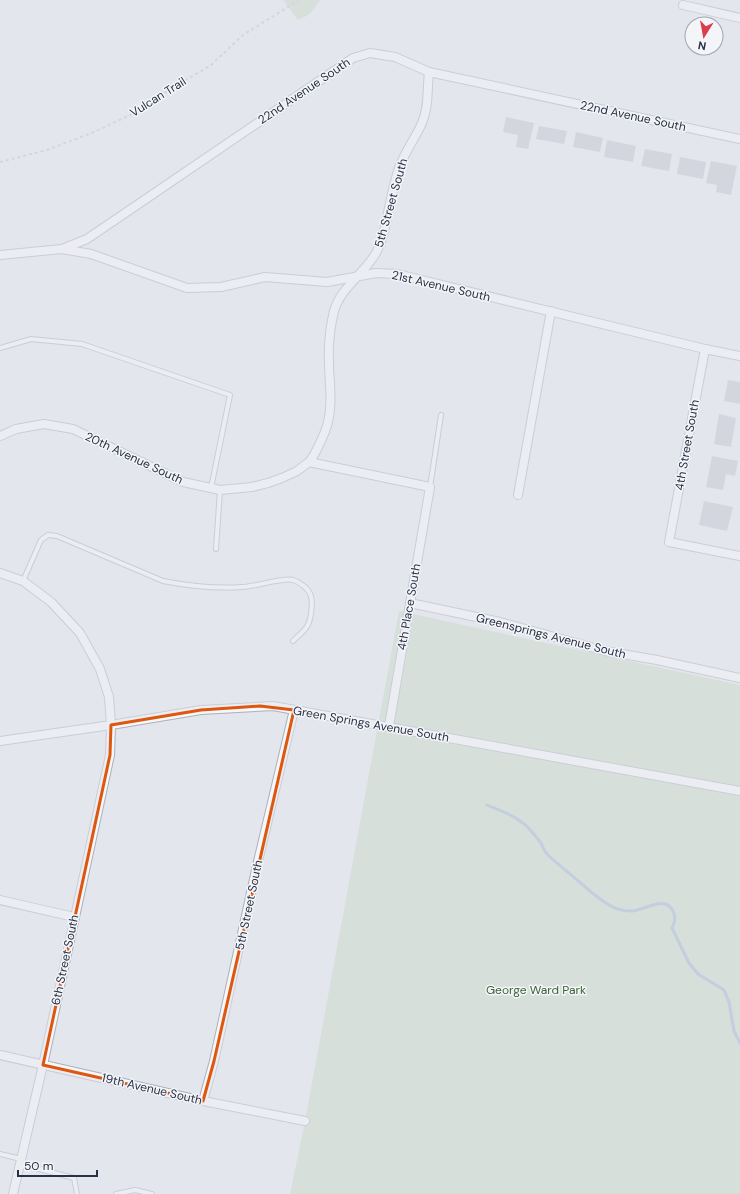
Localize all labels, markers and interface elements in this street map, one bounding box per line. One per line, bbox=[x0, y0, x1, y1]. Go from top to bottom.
north arrow bbox=[684, 16, 724, 56]
text: N bbox=[697, 38, 707, 53]
street label: 22nd Avenue South bbox=[255, 54, 353, 128]
street label: Vulcan Trail bbox=[127, 73, 189, 121]
street label: 22nd Avenue South bbox=[579, 97, 688, 135]
street label: 5th Street South bbox=[371, 157, 411, 249]
street label: 21st Avenue South bbox=[390, 267, 492, 305]
street label: 4th Street South bbox=[671, 398, 703, 492]
street label: 20th Avenue South bbox=[82, 428, 186, 488]
street label: 4th Place South bbox=[394, 562, 425, 652]
street label: Greensprings Avenue South bbox=[474, 610, 628, 662]
street label: Green Springs Avenue South bbox=[292, 702, 450, 746]
street label: 5th Street South bbox=[232, 858, 266, 952]
street label: 6th Street South bbox=[48, 913, 82, 1007]
park label: George Ward Park bbox=[486, 982, 586, 998]
street label: 19th Avenue South bbox=[100, 1070, 204, 1108]
scale bar bbox=[18, 1152, 97, 1178]
text: 50 m bbox=[24, 1158, 53, 1174]

